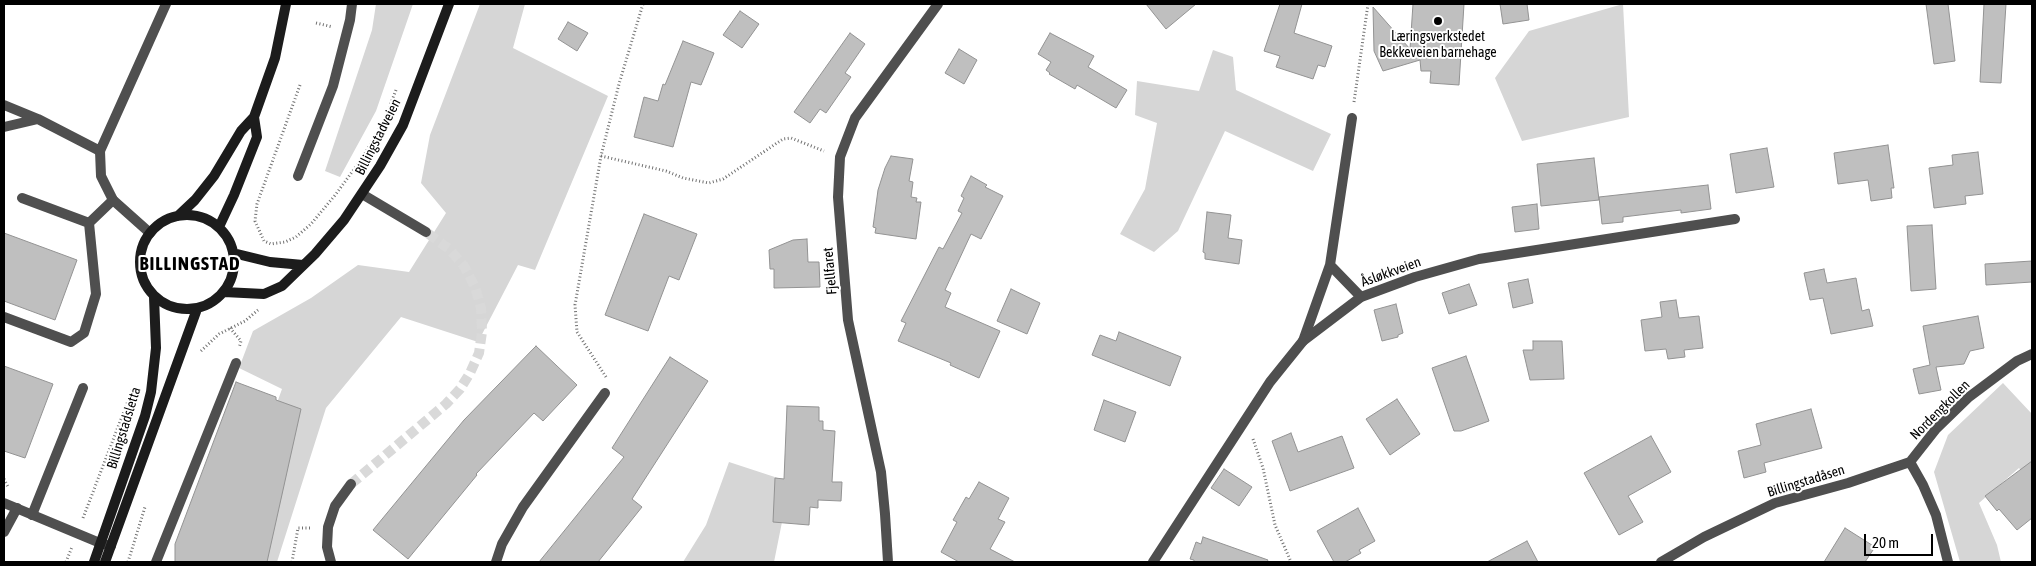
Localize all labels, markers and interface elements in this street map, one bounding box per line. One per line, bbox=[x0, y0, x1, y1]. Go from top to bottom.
marker: Læringsverkstedet Bekkeveien barnehage bbox=[1432, 15, 1444, 27]
place label: Læringsverkstedet Bekkeveien barnehage bbox=[1379, 29, 1497, 62]
street label: Billingstadveien bbox=[351, 96, 405, 178]
street label: Fjellfaret bbox=[820, 247, 840, 295]
district label: BILLINGSTAD bbox=[138, 253, 242, 275]
street label: Åsløkkveien bbox=[1359, 253, 1423, 291]
street label: Nordengkollen bbox=[1907, 377, 1973, 443]
street label: Billingstadsletta bbox=[104, 385, 144, 471]
street label: Billingstadåsen bbox=[1765, 461, 1847, 501]
scale bar bbox=[1866, 524, 1935, 556]
text: 20 m bbox=[1872, 534, 1899, 551]

